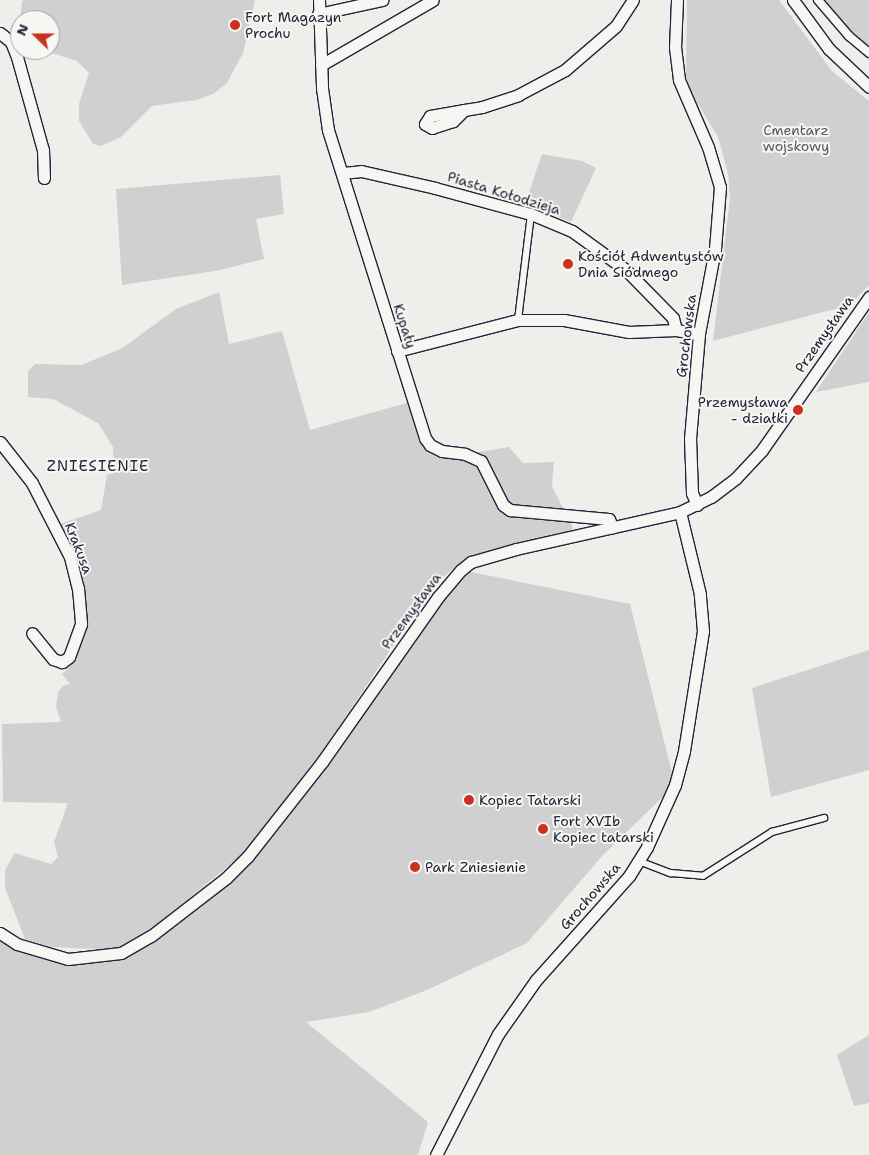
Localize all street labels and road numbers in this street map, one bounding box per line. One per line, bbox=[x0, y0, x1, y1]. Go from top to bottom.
street label: Piasta Kołodzieja bbox=[445, 168, 563, 218]
street label: Przemysława bbox=[791, 292, 857, 376]
street label: Grochowska bbox=[673, 293, 699, 379]
street label: Kupały bbox=[390, 302, 420, 350]
street label: Krakusa bbox=[62, 520, 96, 576]
street label: Przemysława bbox=[378, 570, 444, 652]
street label: Grochowska bbox=[556, 859, 624, 933]

